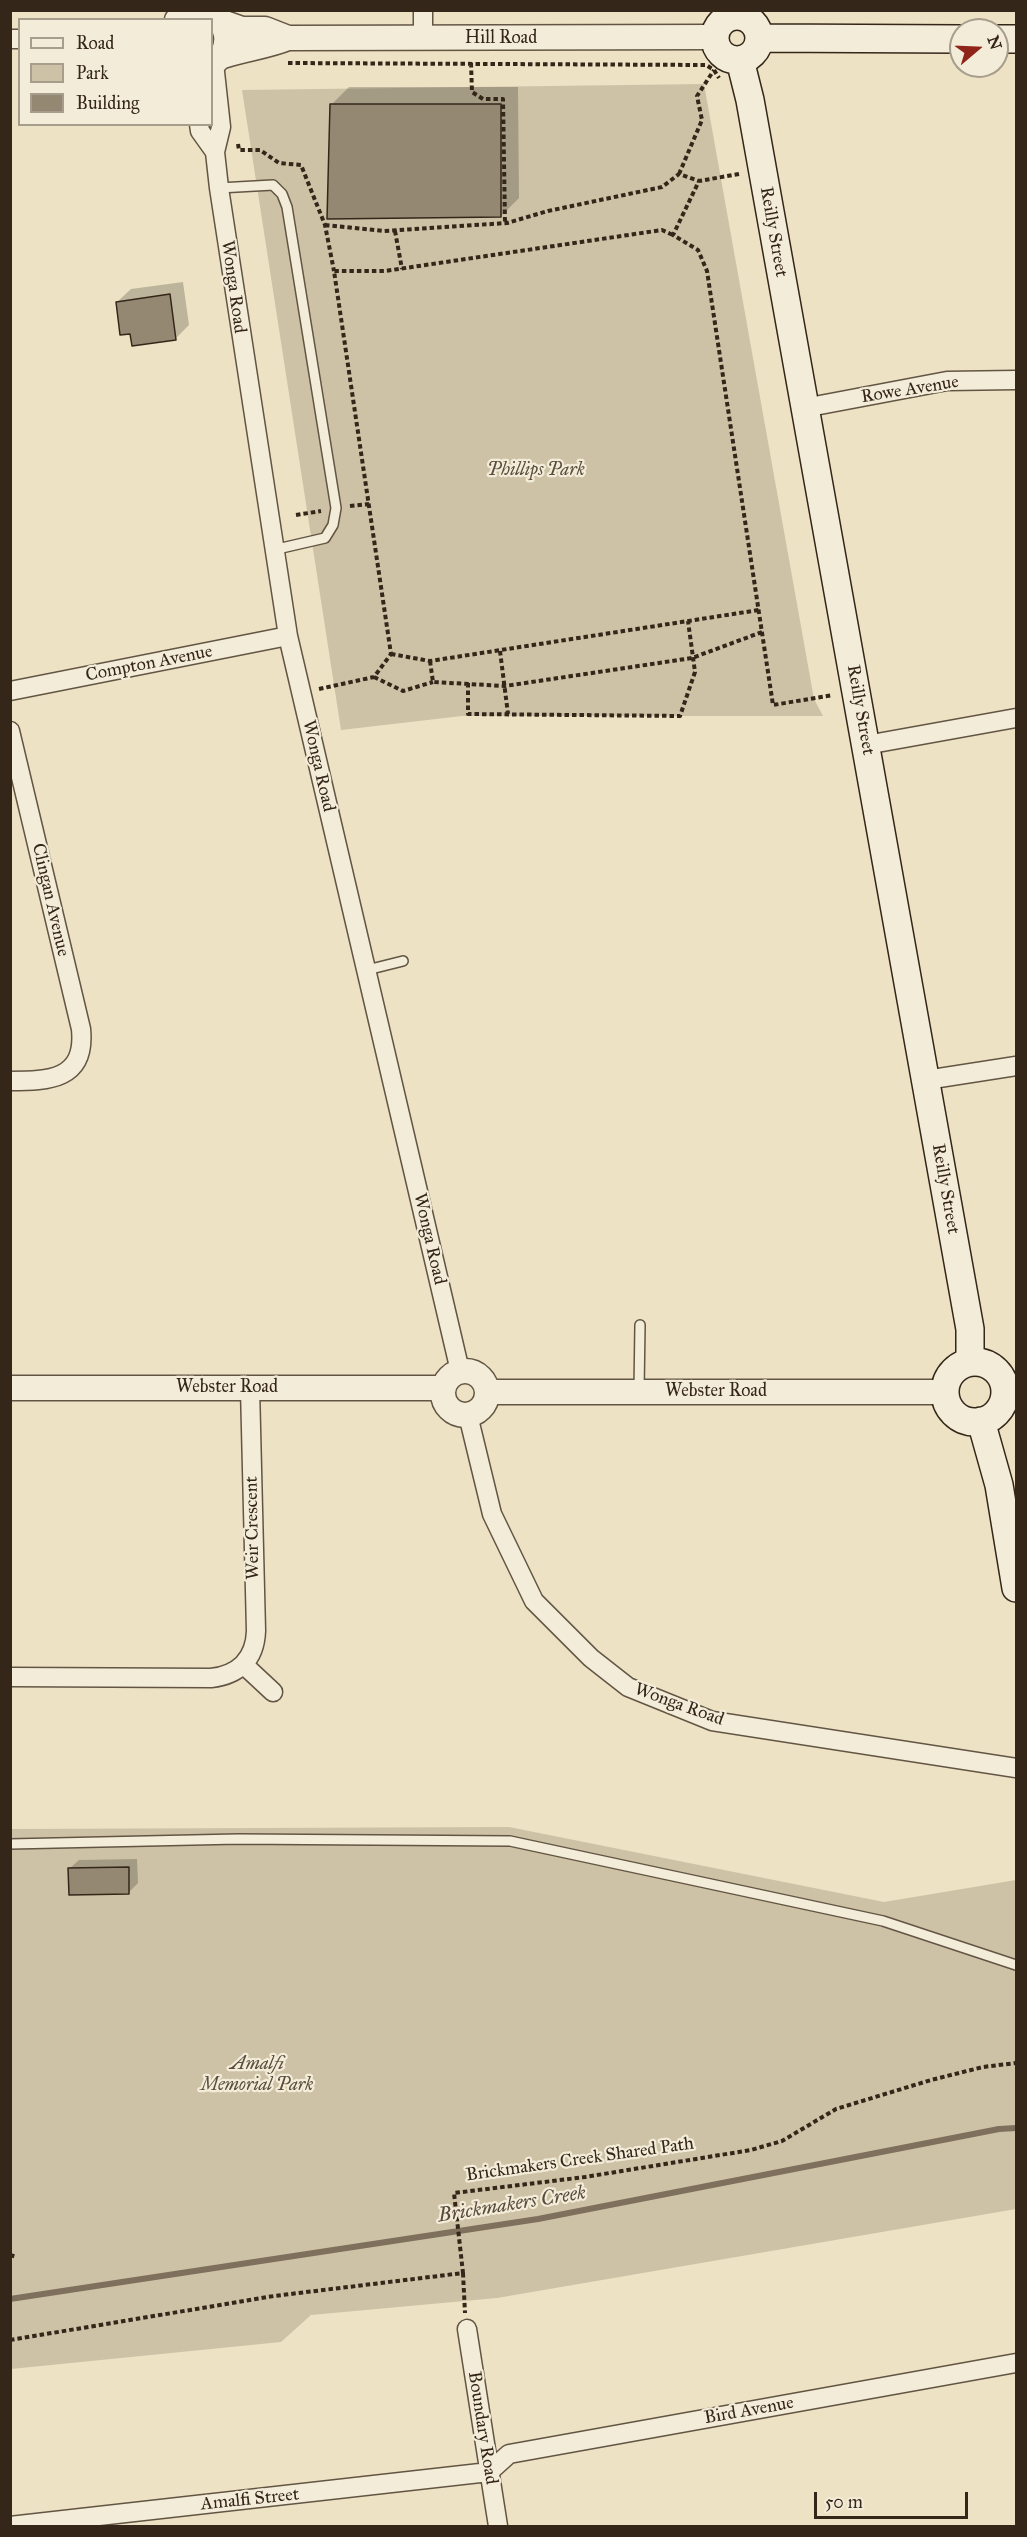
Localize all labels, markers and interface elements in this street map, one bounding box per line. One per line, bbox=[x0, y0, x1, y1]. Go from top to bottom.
legend bbox=[18, 18, 213, 126]
north arrow bbox=[949, 18, 1009, 78]
street label: Hill Road bbox=[465, 28, 537, 50]
text: Road bbox=[76, 32, 114, 54]
text: N bbox=[983, 33, 1006, 52]
text: Park bbox=[76, 62, 109, 84]
text: Building bbox=[76, 92, 139, 114]
street label: Reilly Street bbox=[754, 185, 792, 279]
street label: Wonga Road bbox=[216, 239, 250, 335]
street label: Rowe Avenue bbox=[860, 372, 960, 408]
park label: Phillips Park bbox=[487, 460, 585, 482]
street label: Compton Avenue bbox=[84, 641, 214, 687]
street label: Reilly Street bbox=[841, 663, 879, 757]
street label: Wonga Road bbox=[297, 718, 339, 814]
street label: Clingan Avenue bbox=[26, 841, 74, 959]
street label: Reilly Street bbox=[926, 1142, 964, 1236]
street label: Wonga Road bbox=[408, 1191, 450, 1287]
street label: Webster Road bbox=[176, 1377, 278, 1399]
street label: Webster Road bbox=[665, 1381, 767, 1403]
street label: Weir Crescent bbox=[241, 1476, 265, 1580]
street label: Wonga Road bbox=[631, 1679, 727, 1731]
park label: Amalfi Memorial Park bbox=[201, 2054, 313, 2096]
street label: Brickmakers Creek Shared Path bbox=[465, 2133, 695, 2187]
water label: Brickmakers Creek bbox=[436, 2181, 588, 2229]
street label: Boundary Road bbox=[462, 2370, 502, 2486]
street label: Bird Avenue bbox=[703, 2393, 795, 2429]
scale bar bbox=[817, 2480, 972, 2518]
street label: Amalfi Street bbox=[200, 2484, 300, 2516]
text: 50 m bbox=[825, 2491, 863, 2513]

